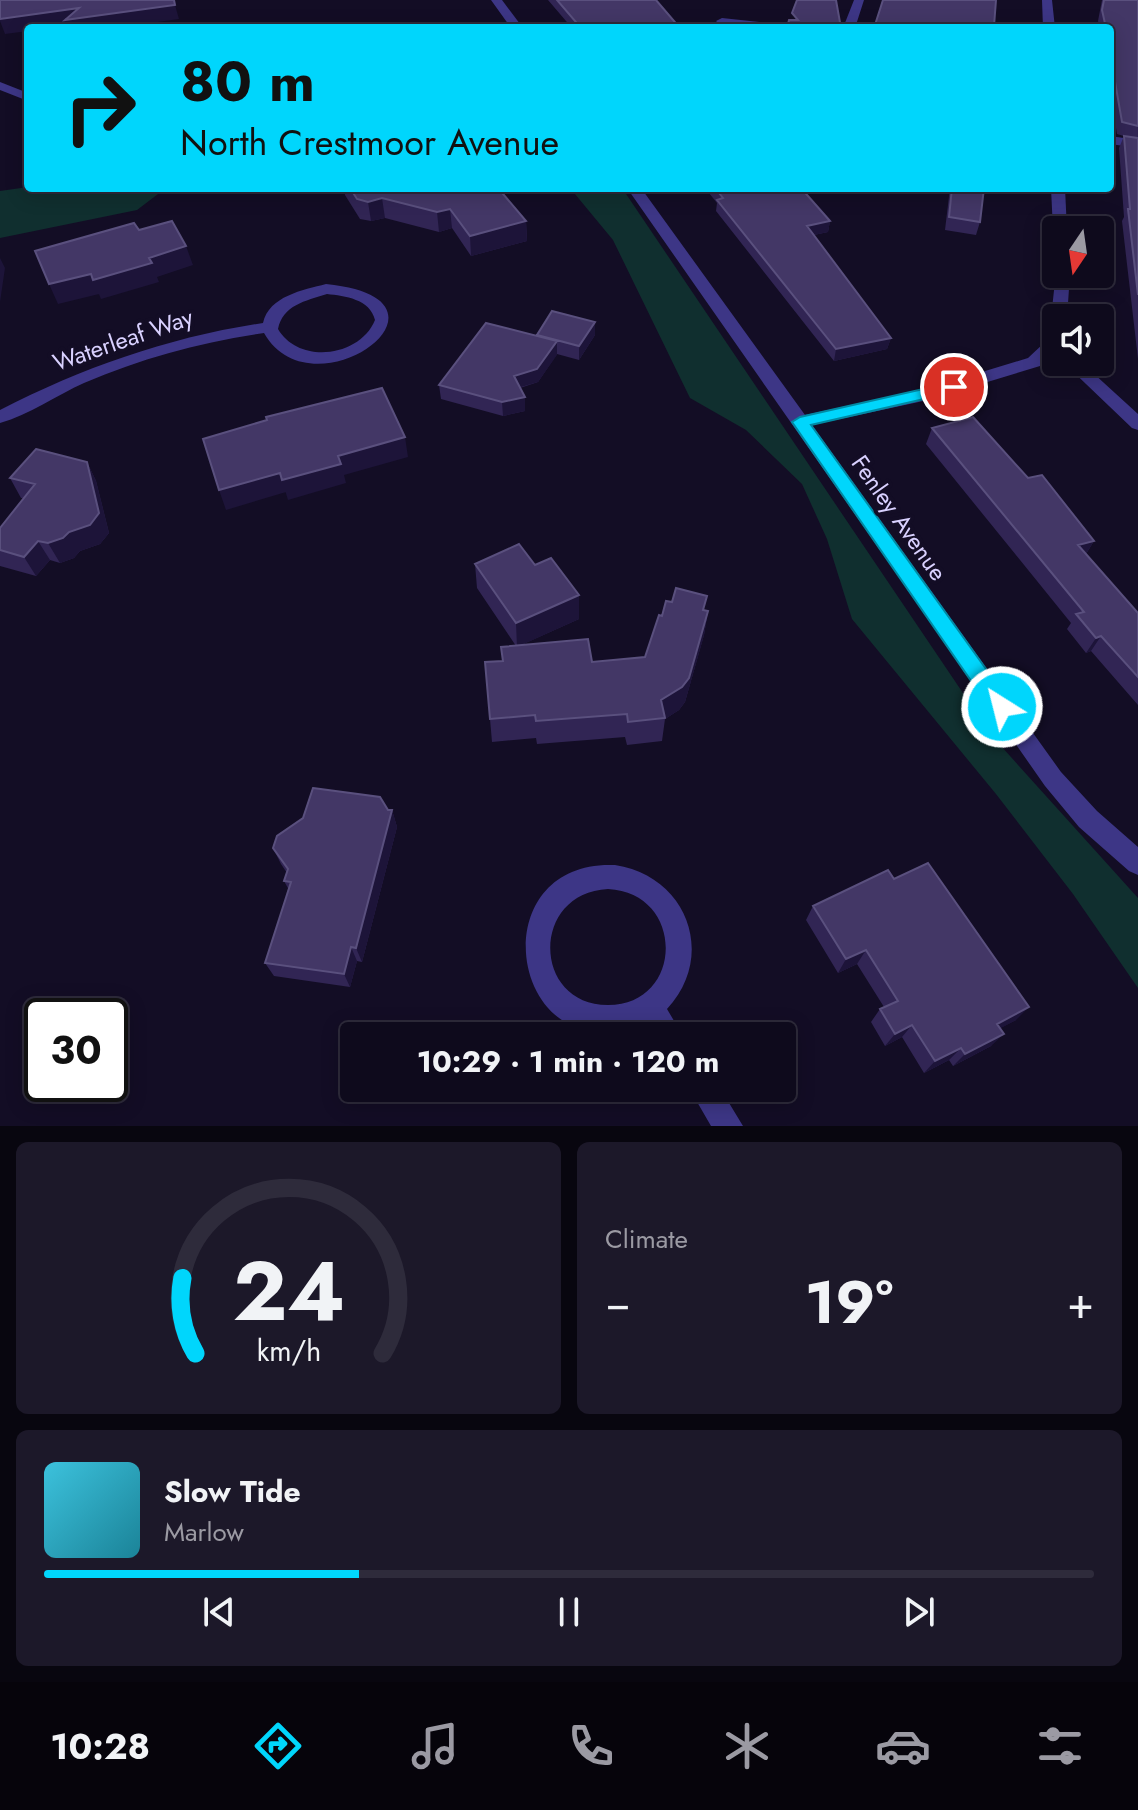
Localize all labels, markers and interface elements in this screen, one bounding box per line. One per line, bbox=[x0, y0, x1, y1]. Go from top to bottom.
text: 80 m bbox=[180, 41, 315, 122]
icon: right bbox=[48, 56, 152, 160]
text: North Crestmoor Avenue bbox=[180, 116, 559, 168]
north arrow bbox=[1042, 216, 1114, 288]
map controls bbox=[1042, 216, 1114, 376]
street label: Waterleaf Way bbox=[48, 299, 198, 380]
button: sound bbox=[1042, 304, 1114, 376]
pin bbox=[920, 353, 988, 421]
icon: arrive bbox=[932, 365, 976, 409]
street label: Fenley Avenue bbox=[843, 448, 956, 588]
position arrow bbox=[960, 665, 1044, 749]
speed limit sign: 30 bbox=[24, 998, 128, 1102]
text: 10:29 · 1 min · 120 m bbox=[417, 1040, 719, 1083]
text: Climate bbox=[605, 1220, 688, 1258]
text: 24 bbox=[232, 1231, 345, 1351]
text: 19° bbox=[805, 1259, 893, 1346]
text: − bbox=[605, 1271, 631, 1335]
text: + bbox=[1067, 1271, 1094, 1335]
text: km/h bbox=[256, 1330, 321, 1372]
text: Slow Tide bbox=[164, 1470, 301, 1513]
text: Marlow bbox=[164, 1513, 244, 1551]
icon: previous bbox=[197, 1590, 241, 1634]
icon: pause bbox=[547, 1590, 591, 1634]
icon: next bbox=[897, 1590, 941, 1634]
icon: directions bbox=[250, 1718, 306, 1774]
icon: music bbox=[407, 1718, 463, 1774]
icon: phone bbox=[563, 1718, 619, 1774]
icon: climate bbox=[719, 1718, 775, 1774]
icon: car bbox=[875, 1718, 931, 1774]
icon: filters bbox=[1032, 1718, 1088, 1774]
text: 10:28 bbox=[50, 1720, 150, 1772]

